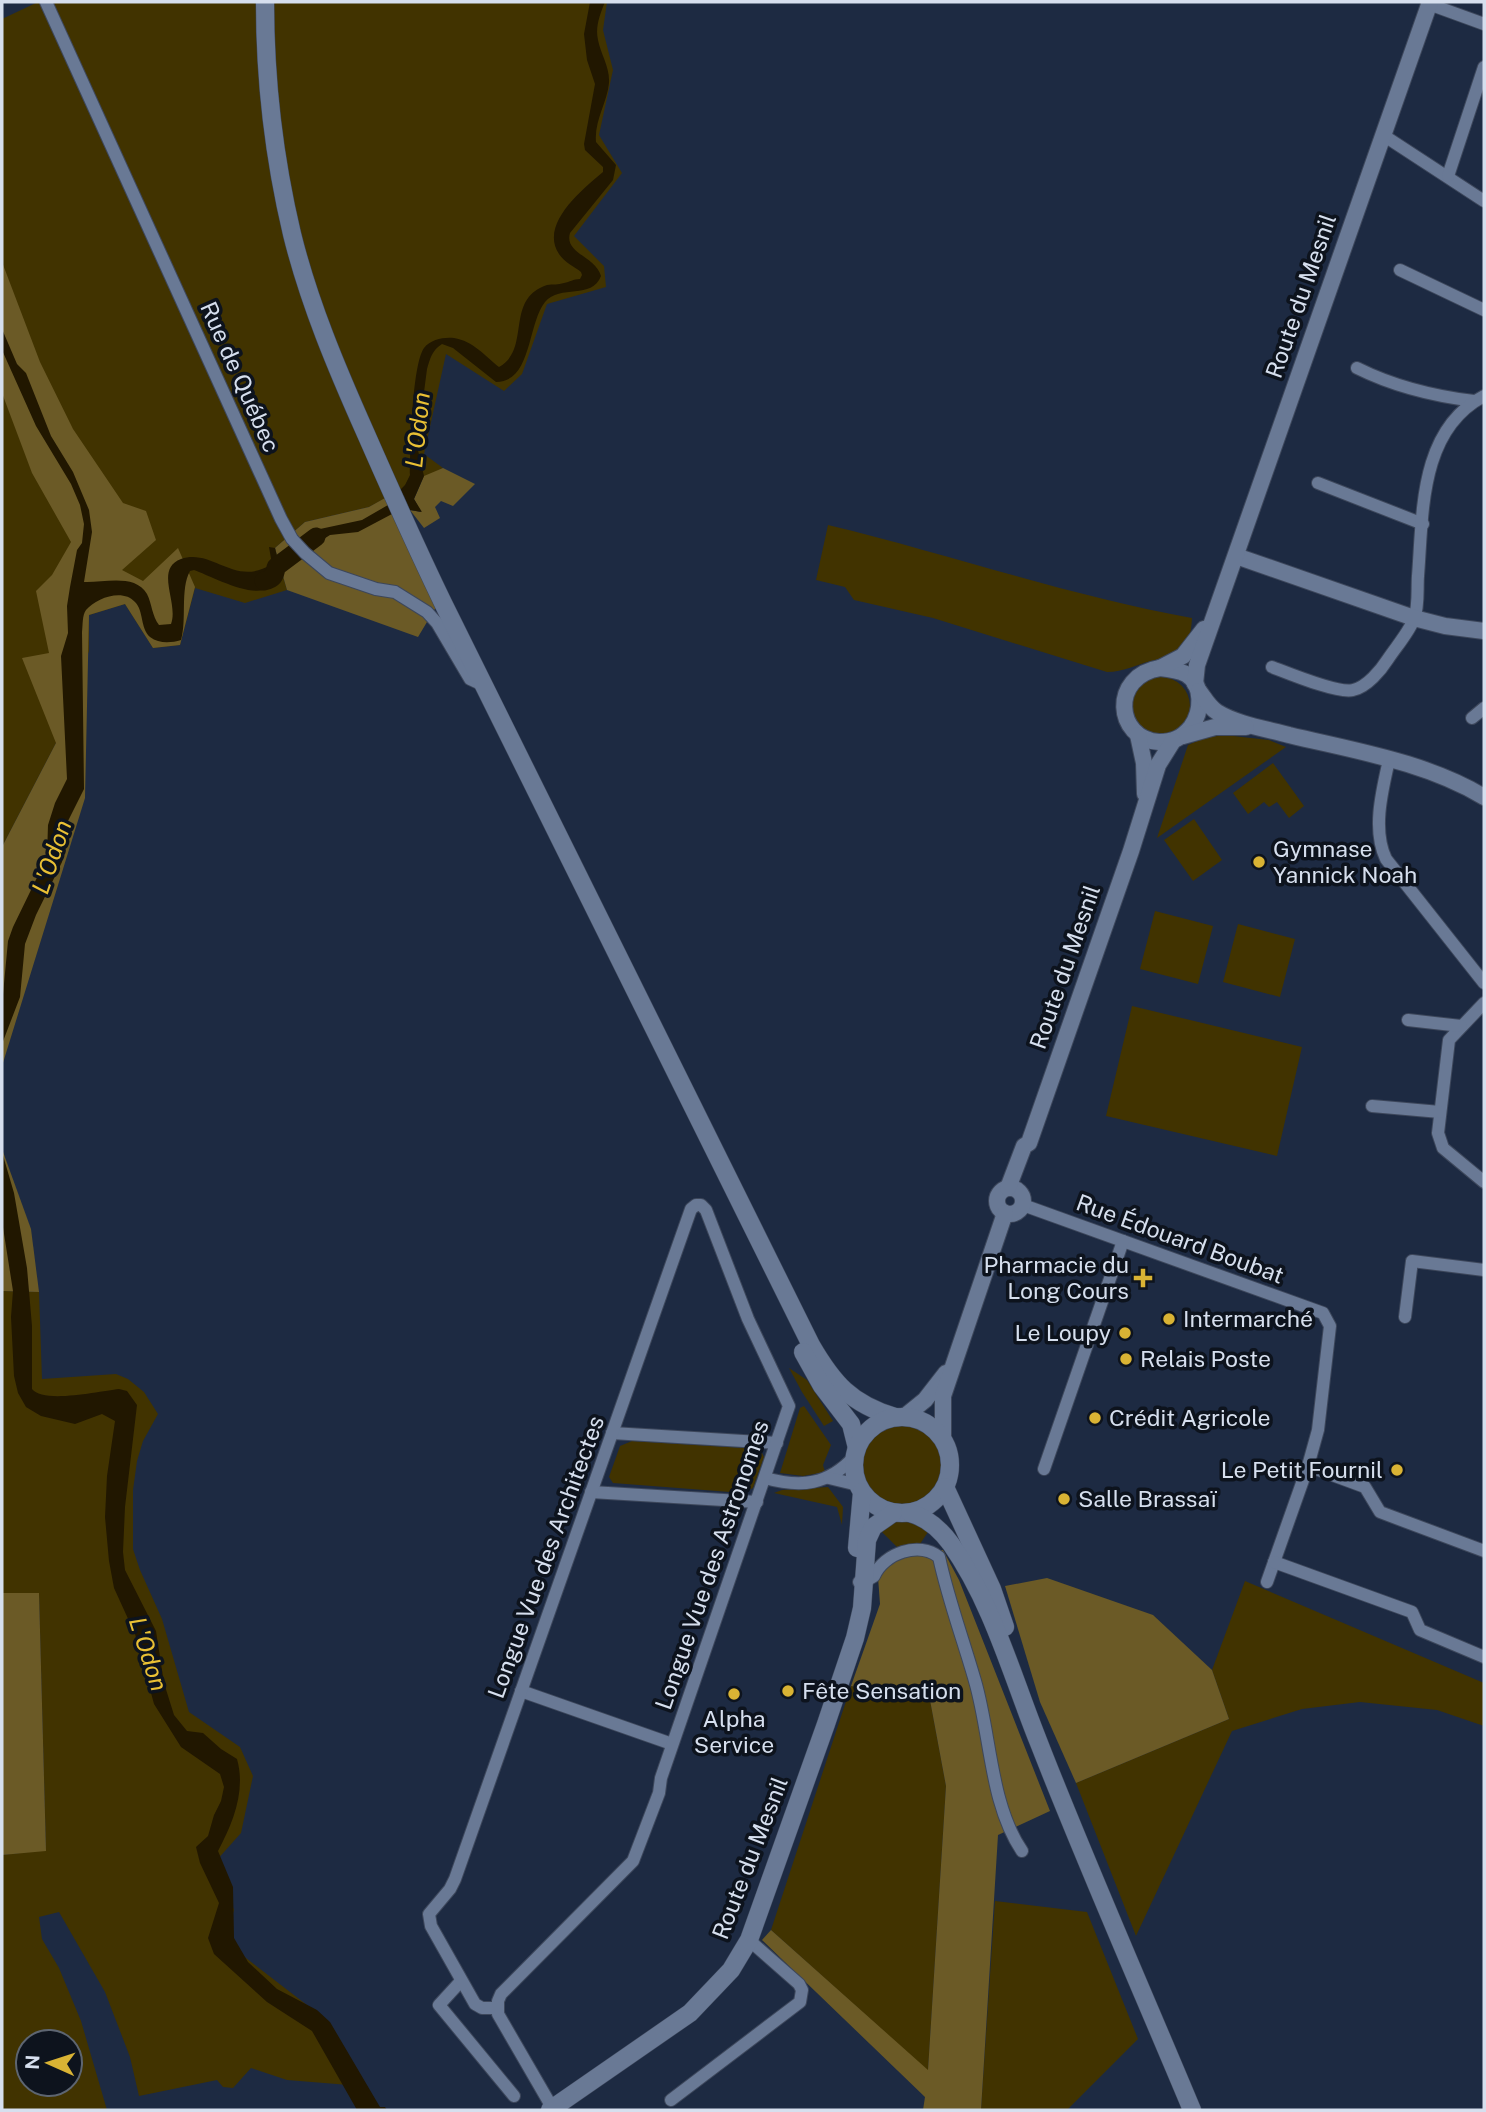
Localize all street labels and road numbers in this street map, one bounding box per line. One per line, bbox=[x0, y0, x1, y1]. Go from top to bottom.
street label: Route du Mesnil bbox=[1260, 210, 1341, 381]
street label: Rue de Québec bbox=[195, 297, 286, 456]
street label: Route du Mesnil bbox=[1024, 881, 1105, 1052]
street label: Rue Édouard Boubat bbox=[1073, 1188, 1288, 1289]
street label: Longue Vue des Architectes bbox=[482, 1412, 609, 1702]
street label: Longue Vue des Astronomes bbox=[649, 1417, 774, 1713]
street label: Route du Mesnil bbox=[706, 1773, 793, 1943]

